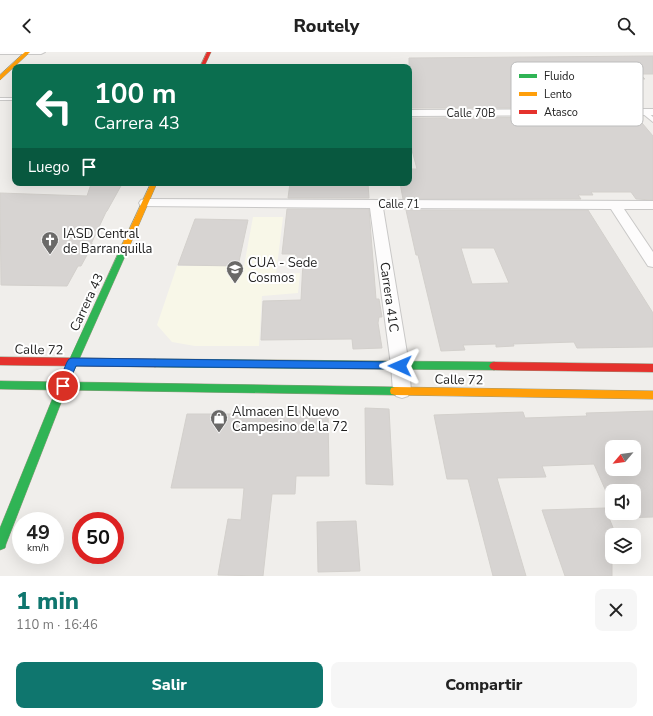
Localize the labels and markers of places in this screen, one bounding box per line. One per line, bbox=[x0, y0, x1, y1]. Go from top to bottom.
place label: IASD Central de Barranquilla bbox=[63, 225, 153, 258]
church icon: IASD Central de Barranquilla bbox=[40, 230, 60, 255]
place label: CUA - Sede Cosmos bbox=[248, 254, 317, 287]
school or university icon: CUA - Sede Cosmos bbox=[225, 259, 245, 284]
pin bbox=[46, 369, 80, 403]
place label: Almacen El Nuevo Campesino de la 72 bbox=[232, 403, 348, 436]
shop icon: Almacen El Nuevo Campesino de la 72 bbox=[209, 408, 229, 433]

